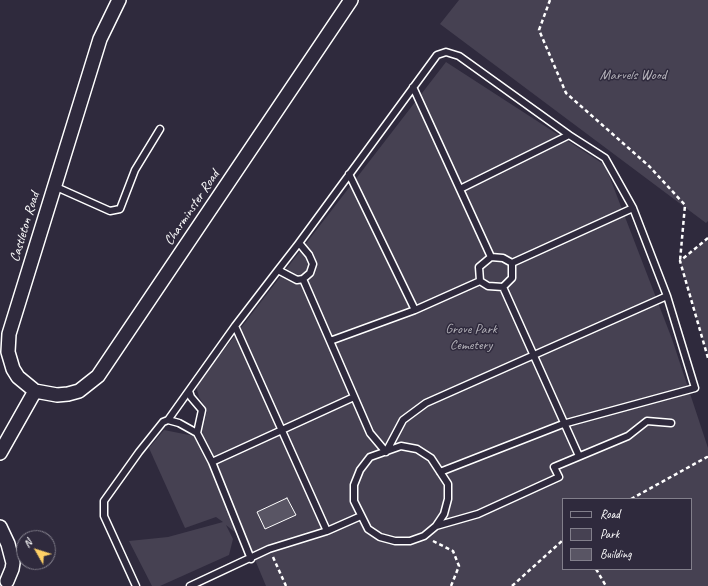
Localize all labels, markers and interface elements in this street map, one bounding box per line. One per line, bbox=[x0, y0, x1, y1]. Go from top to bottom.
park label: Marvels Wood bbox=[600, 67, 666, 83]
street label: Charminster Road bbox=[161, 167, 223, 249]
street label: Castleton Road bbox=[6, 190, 44, 264]
park label: Grove Park Cemetery bbox=[445, 321, 497, 354]
legend bbox=[562, 498, 692, 570]
text: Road bbox=[600, 506, 620, 522]
text: Park bbox=[600, 526, 619, 542]
north arrow bbox=[16, 530, 56, 570]
text: N bbox=[20, 536, 35, 550]
text: Building bbox=[600, 546, 632, 562]

